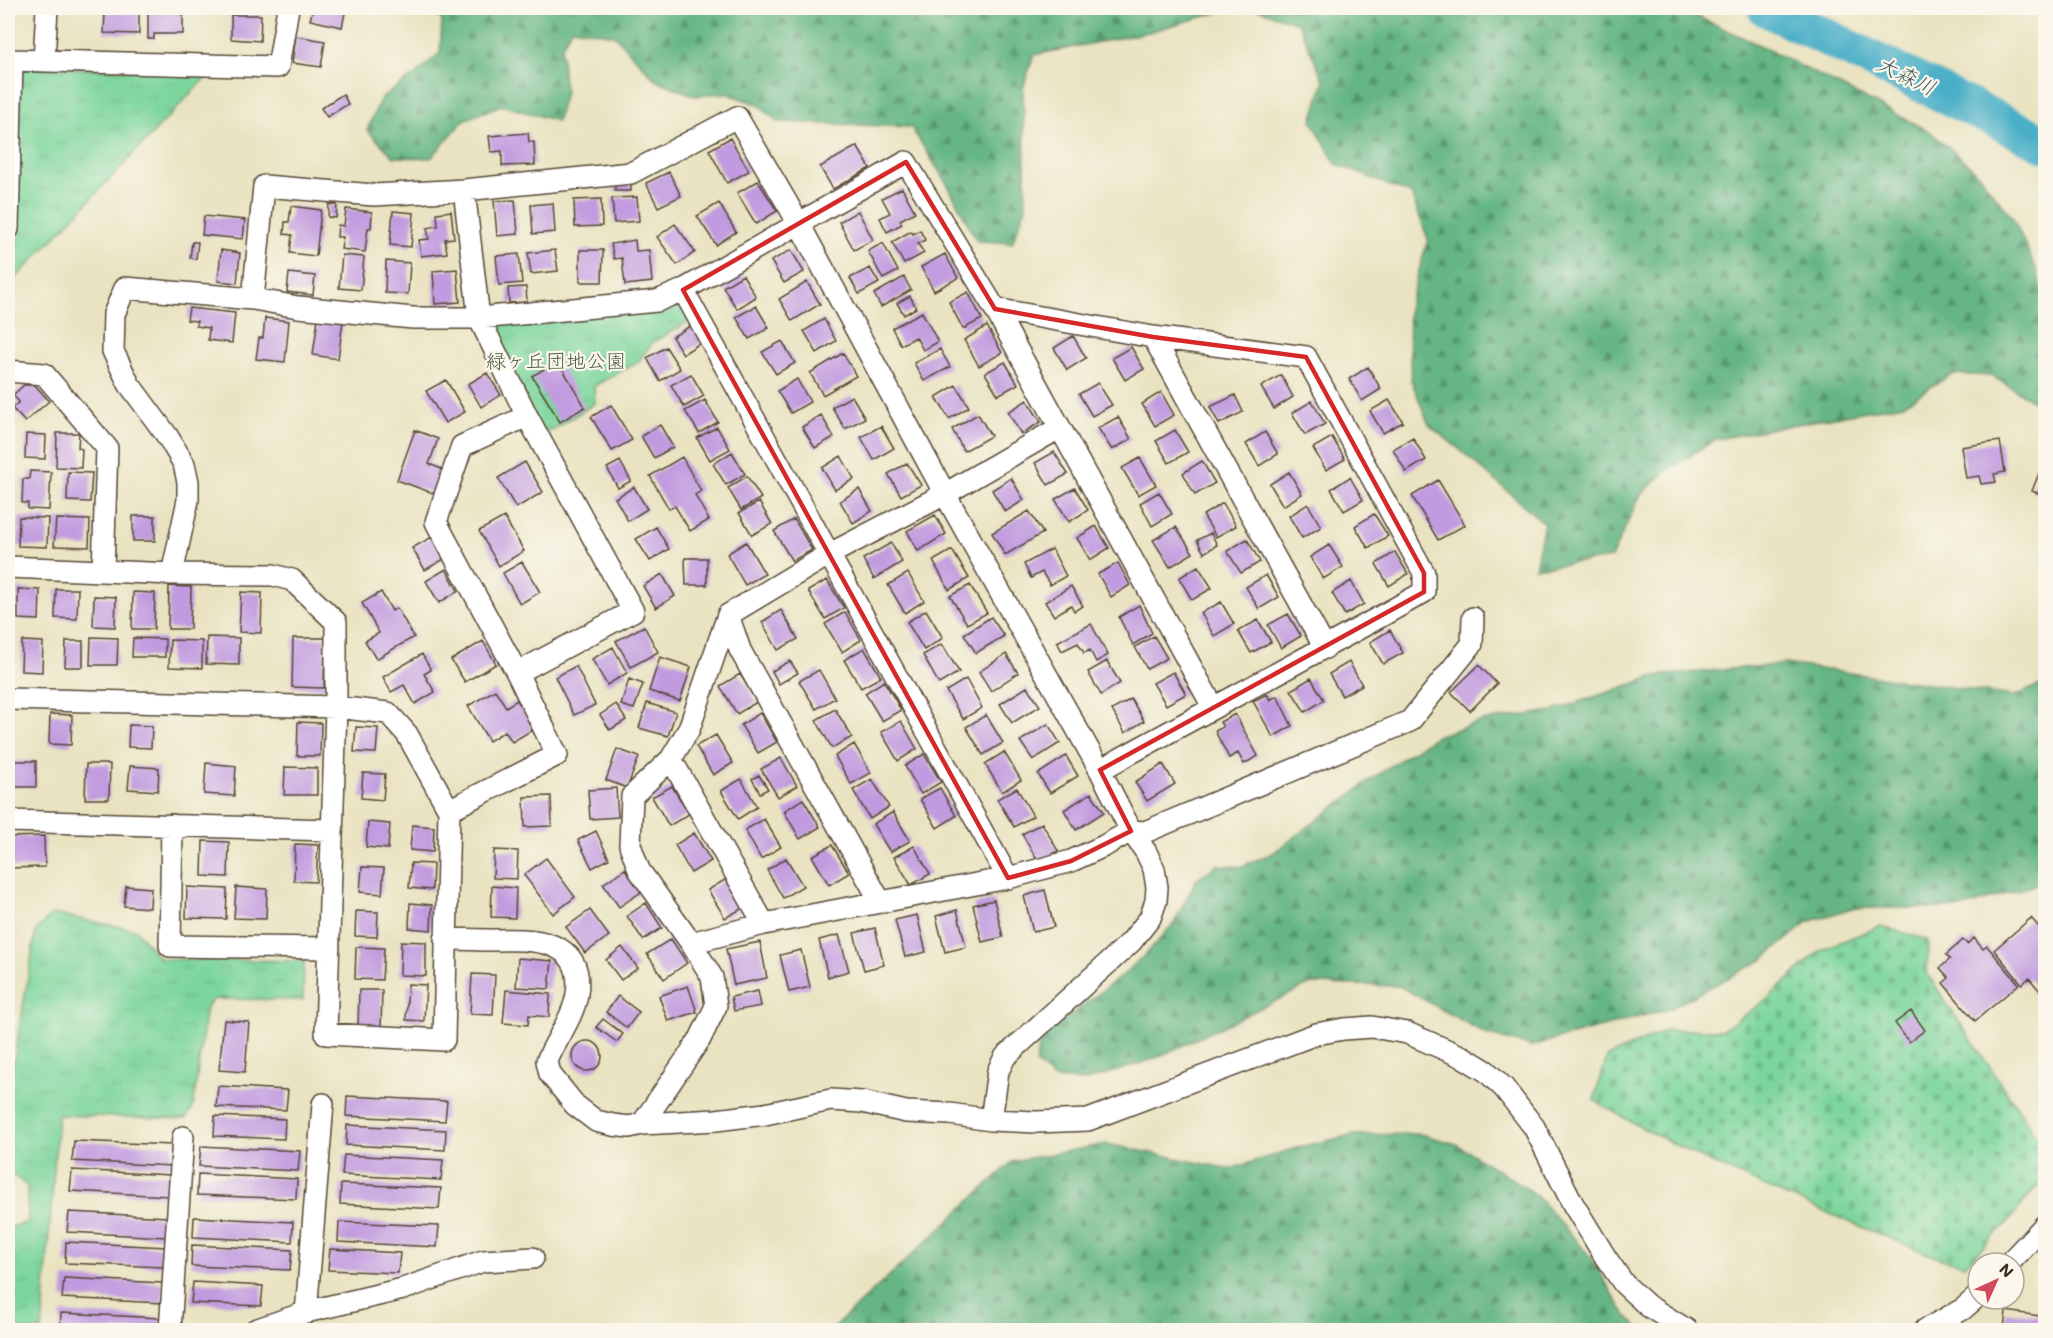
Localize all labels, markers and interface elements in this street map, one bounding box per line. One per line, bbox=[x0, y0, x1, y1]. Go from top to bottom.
water label: 大森川 bbox=[1872, 49, 1941, 101]
park label: 緑ヶ丘団地公園 bbox=[486, 347, 626, 373]
north arrow bbox=[1966, 1251, 2026, 1311]
text: N bbox=[1995, 1258, 2019, 1282]

